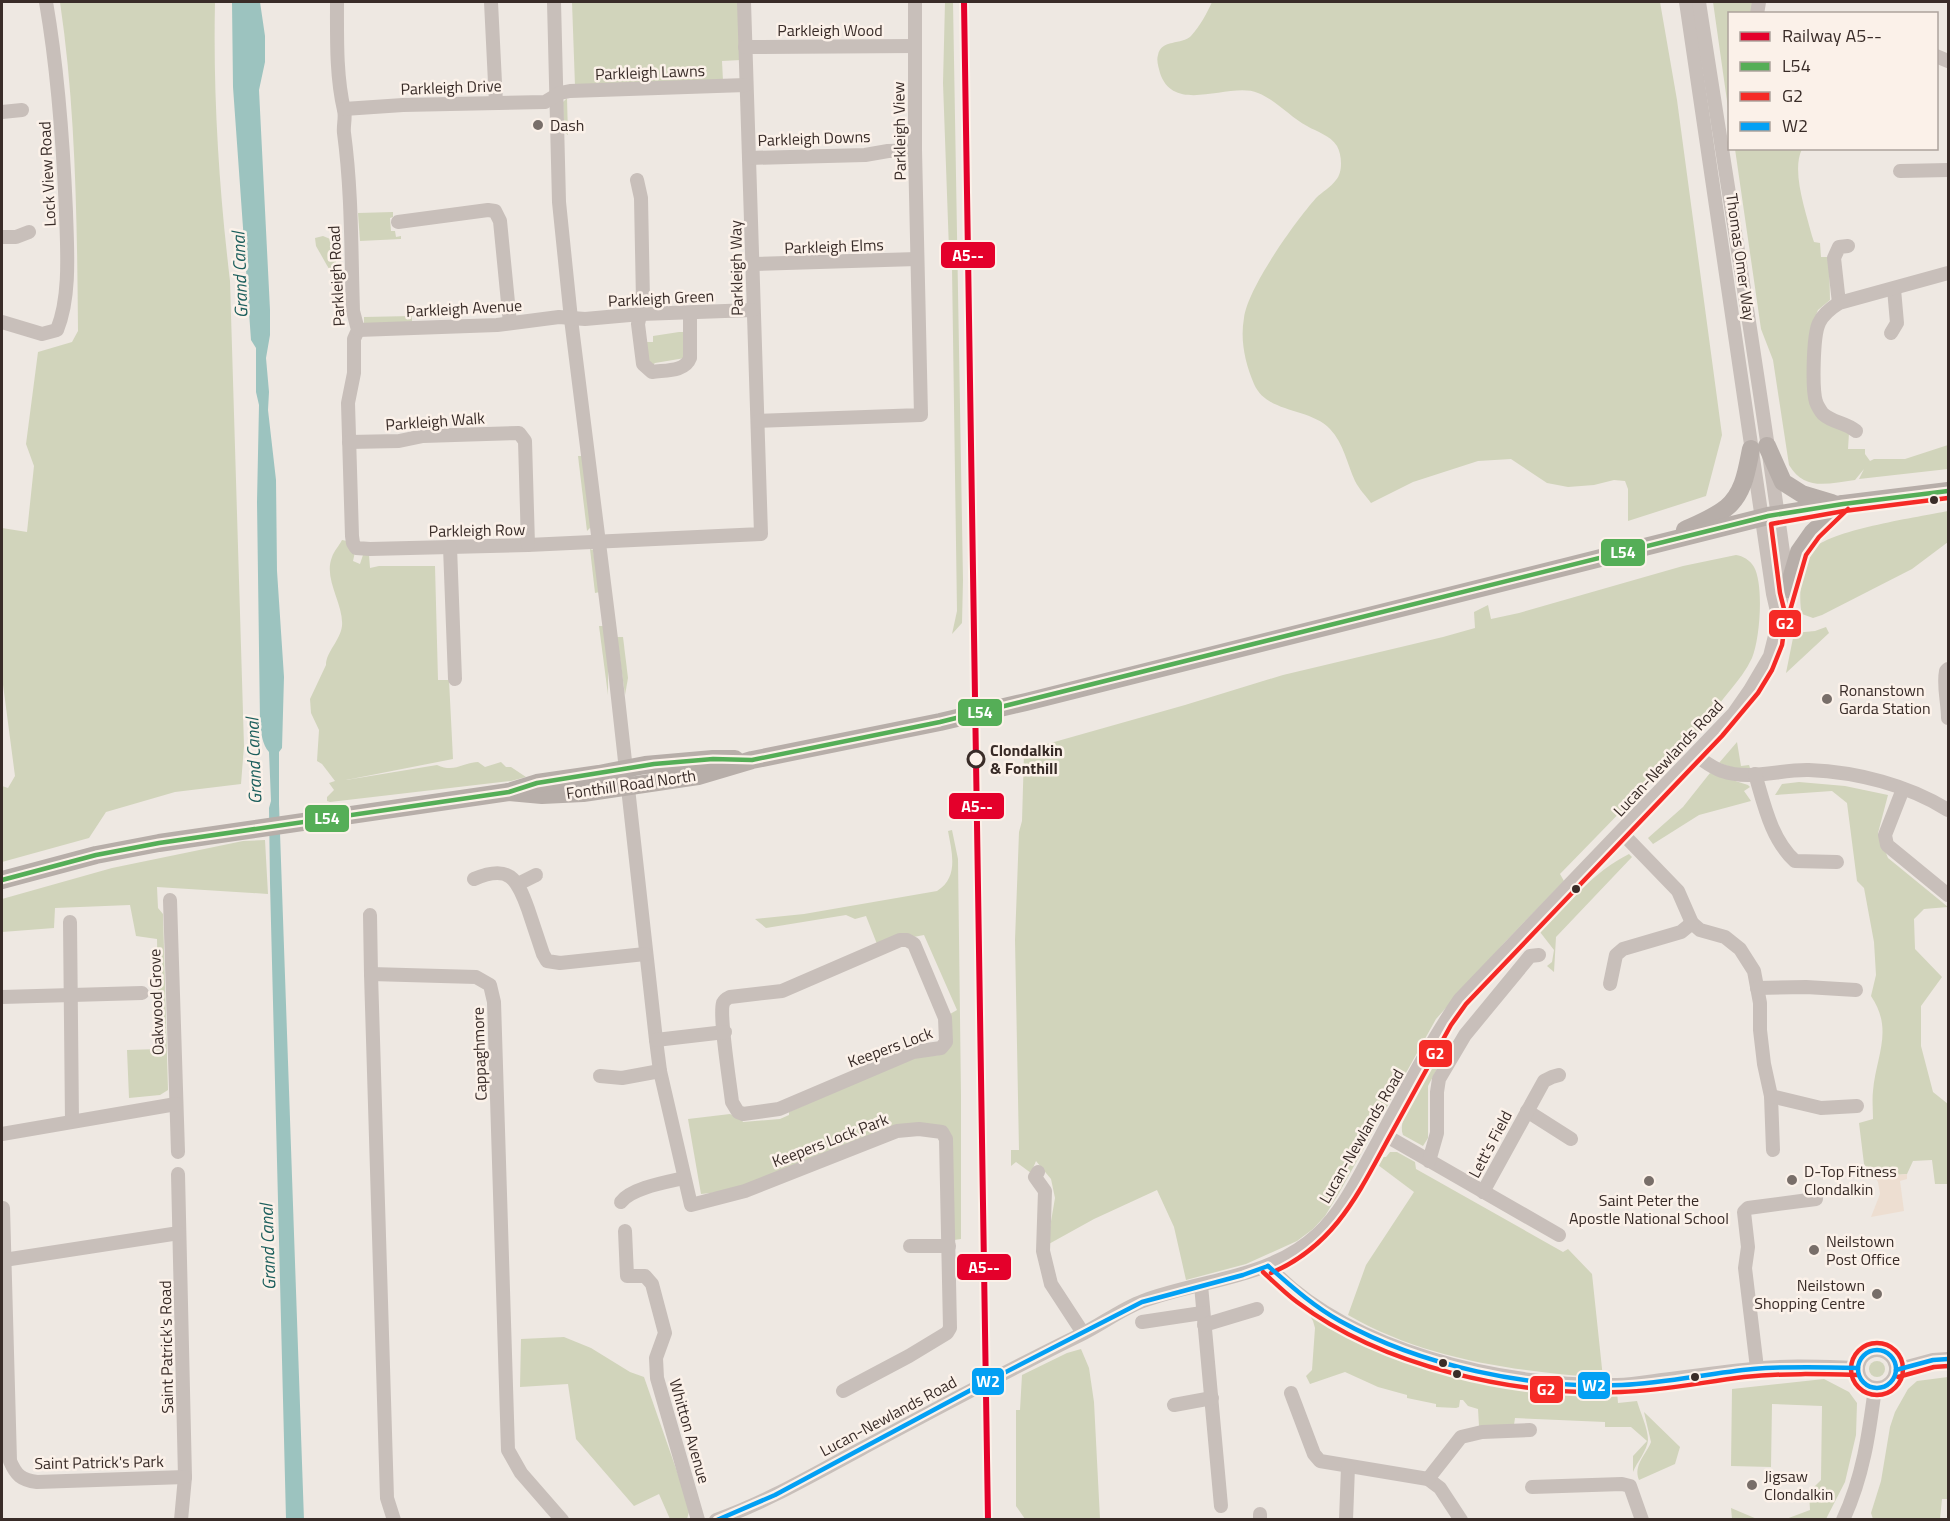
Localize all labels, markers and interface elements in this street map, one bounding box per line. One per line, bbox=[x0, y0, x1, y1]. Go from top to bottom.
legend bbox=[1728, 12, 1938, 150]
street label: Parkleigh Wood bbox=[777, 18, 883, 42]
text: Railway A5-- bbox=[1782, 22, 1882, 49]
text: L54 bbox=[1782, 52, 1811, 79]
street label: Parkleigh Lawns bbox=[595, 58, 705, 86]
street label: Parkleigh Drive bbox=[400, 73, 502, 101]
street label: Parkleigh View bbox=[886, 81, 912, 181]
text: G2 bbox=[1782, 82, 1803, 109]
text: W2 bbox=[1782, 112, 1808, 139]
place label: Dash bbox=[550, 113, 584, 137]
marker: Dash bbox=[531, 118, 545, 132]
street label: Lock View Road bbox=[32, 121, 62, 227]
street label: Parkleigh Downs bbox=[757, 124, 871, 152]
street label: Thomas Omer Way bbox=[1720, 192, 1762, 323]
street label: Parkleigh Way bbox=[723, 220, 749, 316]
street label: Parkleigh Road bbox=[321, 225, 351, 327]
water label: Grand Canal bbox=[224, 229, 254, 319]
street label: Parkleigh Elms bbox=[784, 232, 884, 260]
line badge: A5-- bbox=[940, 241, 996, 269]
text: A5-- bbox=[952, 243, 984, 267]
street label: Parkleigh Green bbox=[607, 283, 715, 313]
street label: Parkleigh Avenue bbox=[405, 293, 523, 323]
street label: Parkleigh Walk bbox=[385, 406, 486, 436]
unlabelled marker bbox=[1928, 494, 1940, 506]
street label: Parkleigh Row bbox=[429, 517, 525, 543]
line badge: L54 bbox=[1600, 538, 1646, 567]
text: L54 bbox=[1610, 540, 1636, 564]
line badge: G2 bbox=[1768, 609, 1802, 638]
text: G2 bbox=[1776, 611, 1794, 635]
place label: Ronanstown Garda Station bbox=[1839, 678, 1931, 720]
marker: Ronanstown Garda Station bbox=[1820, 692, 1834, 706]
street label: Lucan-Newlands Road bbox=[1607, 694, 1729, 822]
line badge: L54 bbox=[957, 698, 1003, 727]
text: L54 bbox=[967, 700, 993, 724]
water label: Grand Canal bbox=[238, 715, 268, 805]
place label: Clondalkin & Fonthill bbox=[990, 738, 1063, 780]
marker: Clondalkin & Fonthill bbox=[967, 750, 985, 768]
street label: Fonthill Road North bbox=[565, 763, 697, 805]
line badge: A5-- bbox=[948, 792, 1005, 820]
text: A5-- bbox=[961, 794, 993, 818]
line badge: L54 bbox=[304, 804, 350, 833]
text: L54 bbox=[314, 806, 340, 830]
unlabelled marker bbox=[1570, 883, 1582, 895]
street label: Oakwood Grove bbox=[142, 948, 170, 1056]
street label: Cappaghmore bbox=[465, 1007, 493, 1101]
street label: Keepers Lock bbox=[844, 1020, 936, 1073]
line badge: G2 bbox=[1418, 1039, 1453, 1068]
text: G2 bbox=[1426, 1041, 1444, 1065]
street label: Lucan-Newlands Road bbox=[1313, 1064, 1409, 1208]
street label: Lett's Field bbox=[1462, 1106, 1518, 1182]
street label: Keepers Lock Park bbox=[768, 1107, 892, 1173]
place label: D-Top Fitness Clondalkin bbox=[1804, 1159, 1897, 1201]
marker: D-Top Fitness Clondalkin bbox=[1785, 1173, 1799, 1187]
marker: Saint Peter the Apostle National School bbox=[1642, 1174, 1656, 1188]
place label: Saint Peter the Apostle National School bbox=[1569, 1188, 1729, 1230]
water label: Grand Canal bbox=[252, 1201, 282, 1291]
place label: Neilstown Post Office bbox=[1826, 1229, 1900, 1271]
marker: Neilstown Post Office bbox=[1807, 1243, 1821, 1257]
line badge: A5-- bbox=[956, 1253, 1012, 1281]
text: A5-- bbox=[968, 1255, 1000, 1279]
place label: Neilstown Shopping Centre bbox=[1754, 1273, 1865, 1315]
street label: Saint Patrick's Road bbox=[153, 1280, 179, 1414]
marker: Neilstown Shopping Centre bbox=[1870, 1287, 1884, 1301]
unlabelled marker bbox=[1437, 1357, 1449, 1369]
line badge: W2 bbox=[971, 1367, 1005, 1396]
unlabelled marker bbox=[1451, 1368, 1463, 1380]
text: W2 bbox=[976, 1369, 1000, 1393]
street label: Lucan-Newlands Road bbox=[815, 1370, 961, 1462]
line badge: W2 bbox=[1577, 1371, 1611, 1400]
unlabelled marker bbox=[1689, 1371, 1701, 1383]
text: W2 bbox=[1582, 1373, 1606, 1397]
line badge: G2 bbox=[1529, 1375, 1564, 1404]
street label: Whitton Avenue bbox=[664, 1376, 716, 1486]
text: G2 bbox=[1537, 1377, 1555, 1401]
street label: Saint Patrick's Park bbox=[34, 1449, 164, 1475]
place label: Jigsaw Clondalkin bbox=[1764, 1464, 1833, 1506]
marker: Jigsaw Clondalkin bbox=[1745, 1478, 1759, 1492]

